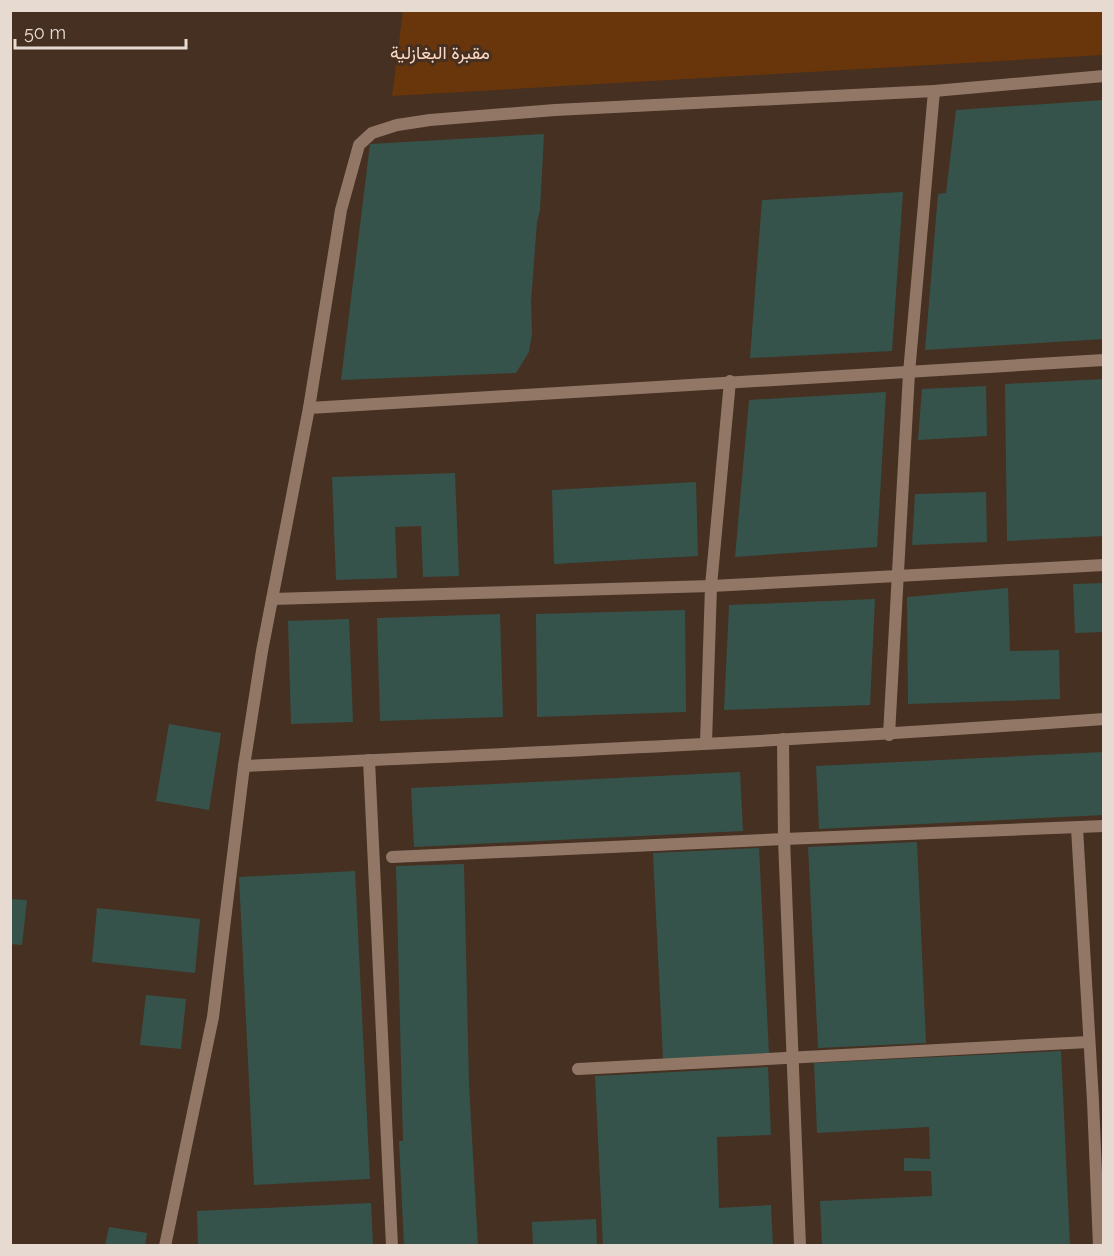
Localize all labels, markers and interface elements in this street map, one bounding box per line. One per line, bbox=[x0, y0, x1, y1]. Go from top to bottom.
scale bar bbox=[15, 12, 186, 50]
text: 50 m bbox=[24, 22, 66, 43]
park label: مقبرة البغازلية bbox=[390, 42, 490, 64]

